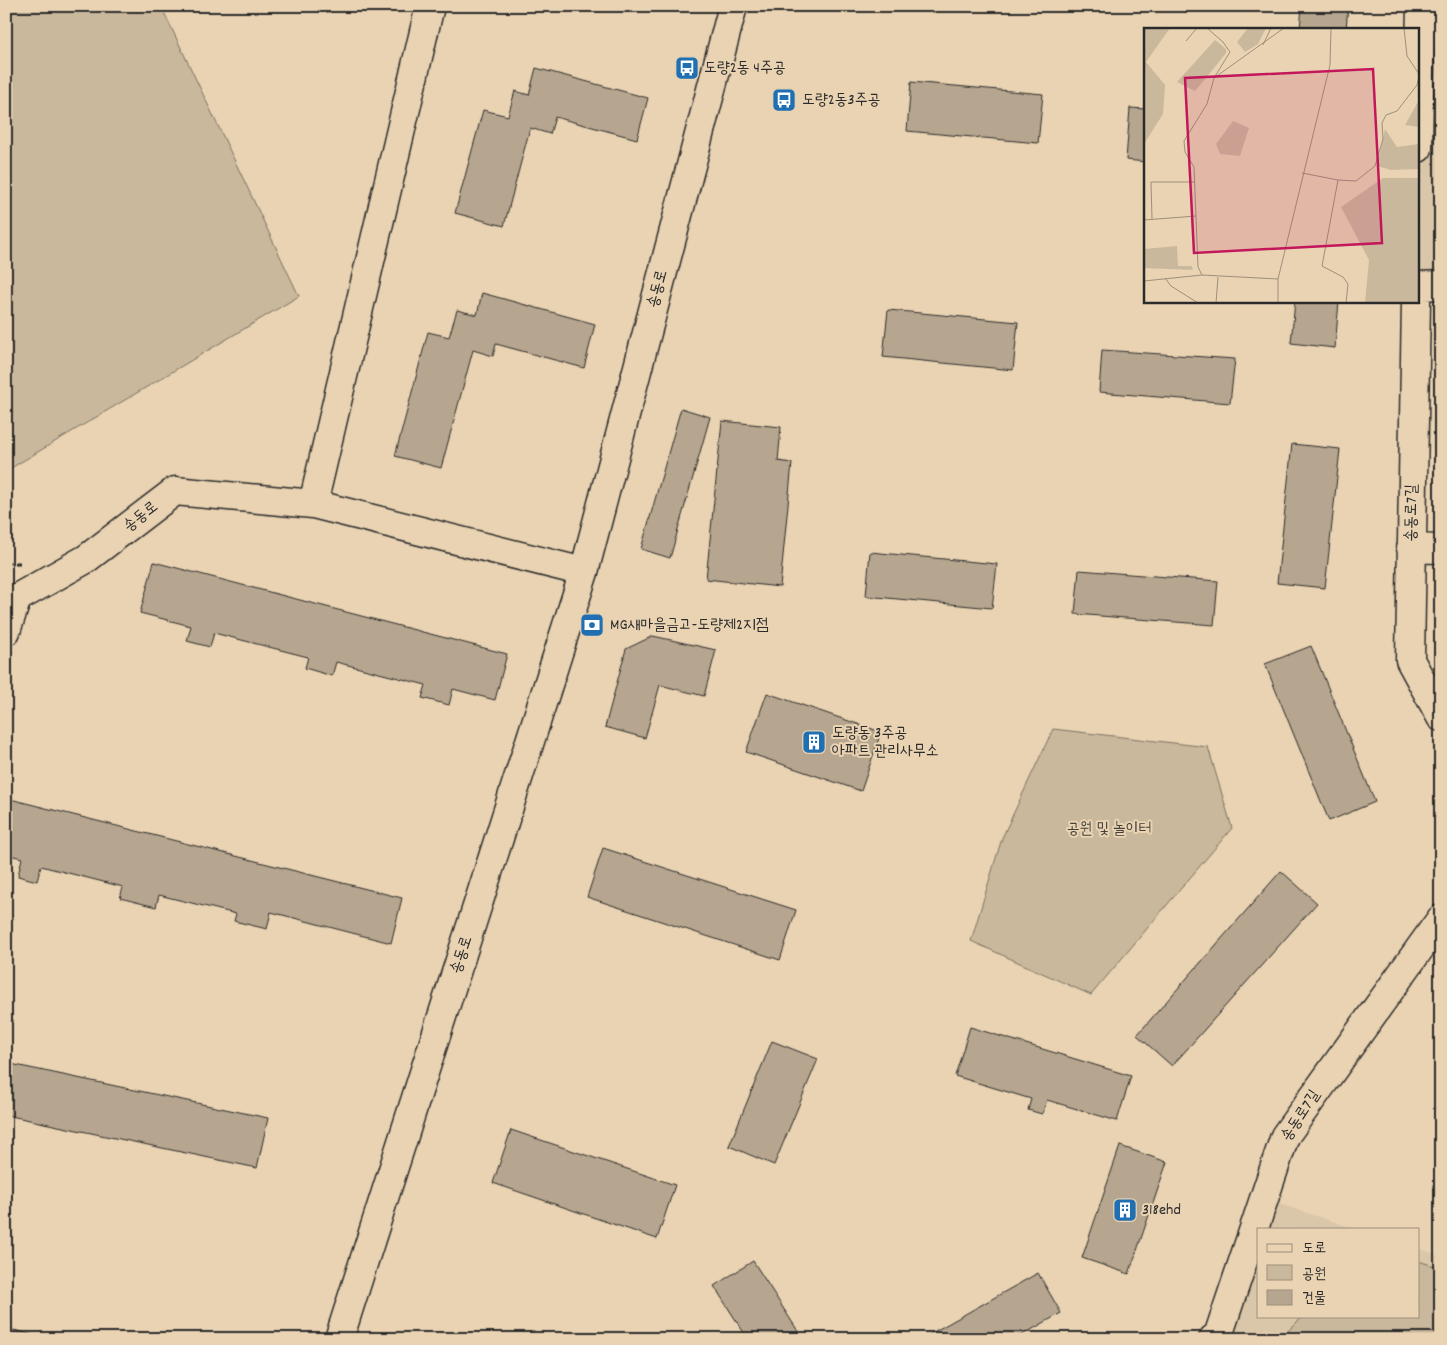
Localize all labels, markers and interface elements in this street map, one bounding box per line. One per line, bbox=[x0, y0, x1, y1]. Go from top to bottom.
inset map bbox=[1144, 28, 1420, 302]
bus stop icon: 도량2동 4주공 bbox=[674, 55, 700, 81]
place label: 도량2동 4주공 bbox=[704, 57, 786, 80]
bus stop icon: 도량2동3주공 bbox=[771, 87, 797, 113]
place label: 도량2동3주공 bbox=[802, 89, 880, 112]
street label: 송동로 bbox=[642, 267, 674, 311]
street label: 송동로7길 bbox=[1400, 484, 1424, 542]
street label: 송동로 bbox=[119, 496, 163, 538]
bank icon: MG새마을금고-도량제2지점 bbox=[579, 612, 605, 638]
place label: MG새마을금고-도량제2지점 bbox=[610, 614, 769, 637]
place label: 도량동 3주공 아파트 관리사무소 bbox=[832, 722, 939, 763]
building icon: 도량동 3주공 아파트 관리사무소 bbox=[801, 729, 827, 755]
park label: 공원 및 놀이터 bbox=[1067, 818, 1151, 841]
street label: 송동로 bbox=[445, 933, 479, 977]
street label: 송동로7길 bbox=[1276, 1085, 1326, 1146]
building icon: 318ehd bbox=[1112, 1197, 1138, 1223]
place label: 318ehd bbox=[1142, 1199, 1181, 1222]
legend bbox=[1257, 1228, 1420, 1318]
text: 도로 bbox=[1302, 1238, 1326, 1260]
text: 공원 bbox=[1302, 1264, 1326, 1286]
text: 건물 bbox=[1302, 1288, 1326, 1310]

